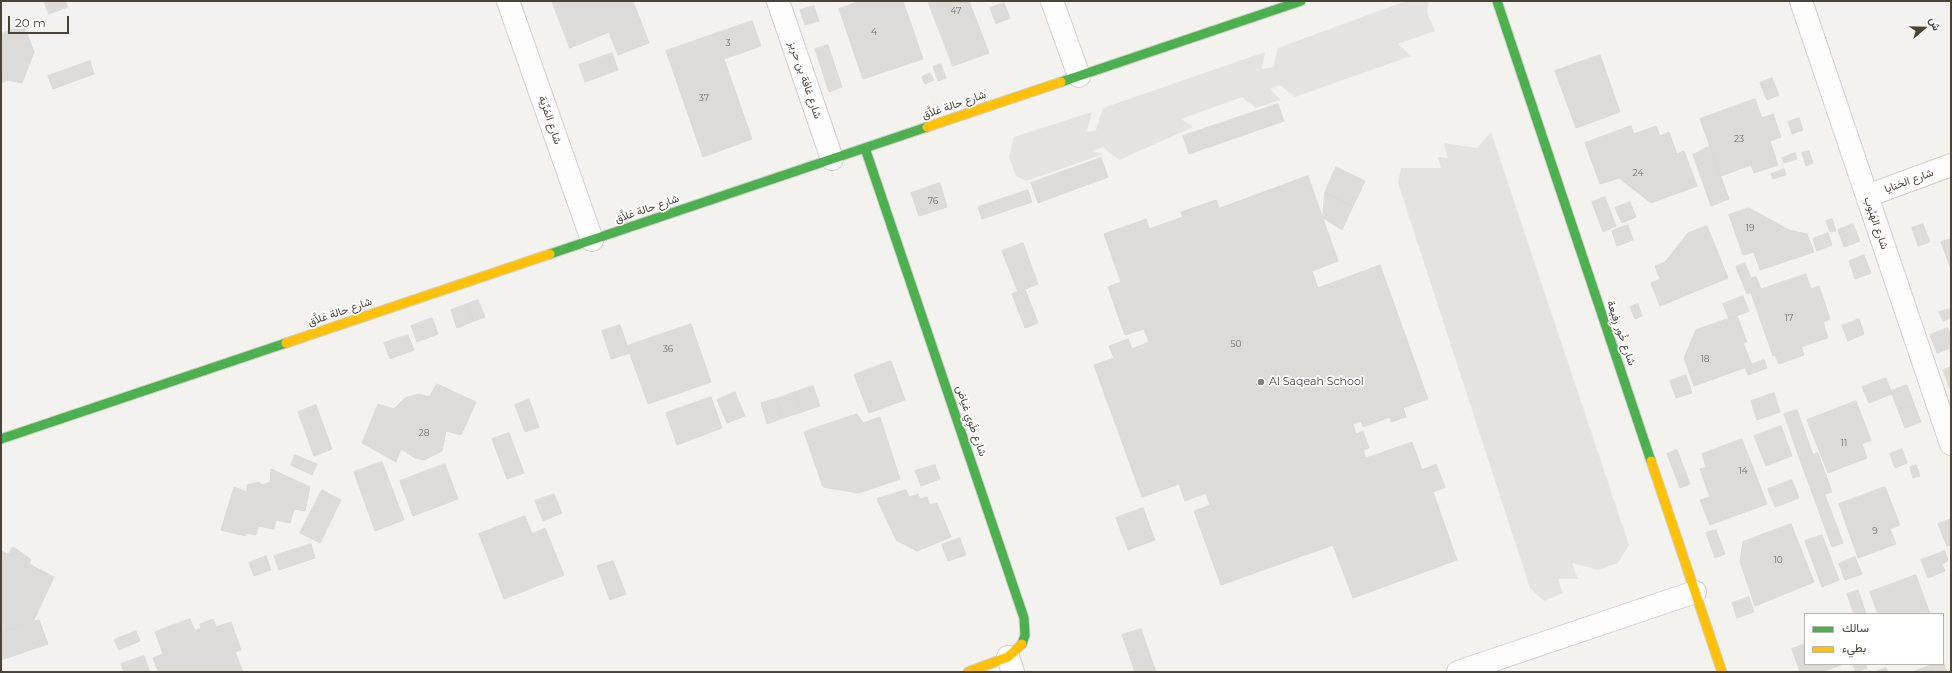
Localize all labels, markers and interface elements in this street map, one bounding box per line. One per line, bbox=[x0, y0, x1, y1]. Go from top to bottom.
house number: 47 bbox=[951, 6, 961, 16]
scale bar bbox=[10, 8, 71, 34]
north arrow bbox=[1904, 8, 1944, 48]
text: 20 m bbox=[15, 15, 46, 30]
text: ش bbox=[1926, 15, 1944, 33]
house number: 4 bbox=[871, 27, 877, 37]
house number: 3 bbox=[725, 38, 731, 48]
street label: شارع غافة بن حريز bbox=[786, 40, 824, 120]
street label: شارع حالة عَلاَّق bbox=[920, 88, 988, 122]
house number: 37 bbox=[699, 93, 709, 103]
street label: شارع المَرِّية bbox=[536, 94, 564, 146]
house number: 23 bbox=[1734, 134, 1744, 144]
street label: شارع الحَنايا bbox=[1883, 166, 1935, 196]
house number: 24 bbox=[1633, 168, 1643, 178]
street label: شارع حالة عَلاَّق bbox=[613, 192, 681, 226]
street label: شارع الهَبُوب bbox=[1861, 195, 1891, 251]
house number: 76 bbox=[928, 196, 938, 206]
house number: 19 bbox=[1746, 223, 1754, 233]
street label: شارع حالة عَلاَّق bbox=[306, 295, 374, 329]
street label: شارع خُور رِفِيعة bbox=[1604, 299, 1638, 367]
house number: 17 bbox=[1785, 313, 1793, 323]
house number: 50 bbox=[1230, 339, 1242, 349]
house number: 36 bbox=[663, 344, 673, 354]
house number: 18 bbox=[1701, 354, 1709, 364]
place label: Al Saqeah School bbox=[1269, 375, 1364, 389]
marker: Al Saqeah School bbox=[1256, 377, 1266, 387]
street label: شارع طَوِي غياض bbox=[953, 384, 989, 458]
house number: 28 bbox=[419, 428, 429, 438]
house number: 11 bbox=[1841, 438, 1847, 448]
house number: 14 bbox=[1738, 466, 1748, 476]
house number: 9 bbox=[1872, 526, 1878, 536]
house number: 10 bbox=[1773, 555, 1783, 565]
legend bbox=[1804, 613, 1944, 665]
text: سالك bbox=[1842, 620, 1869, 635]
text: بطيء bbox=[1842, 640, 1866, 655]

